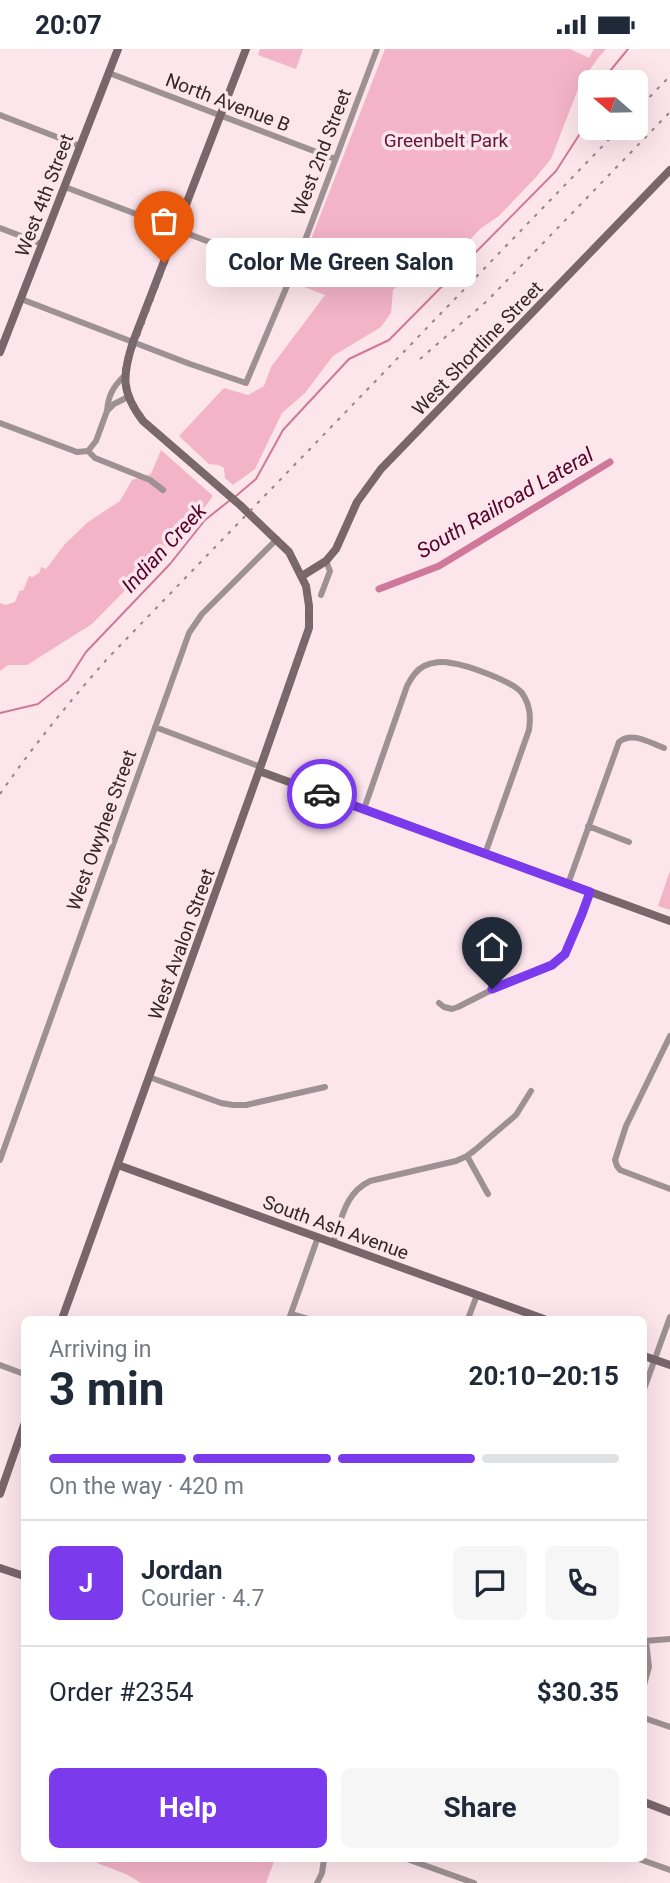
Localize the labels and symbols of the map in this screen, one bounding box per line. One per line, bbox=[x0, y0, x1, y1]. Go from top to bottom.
street label: North Avenue B bbox=[162, 68, 293, 137]
north arrow bbox=[578, 70, 648, 140]
street label: West 2nd Street bbox=[287, 85, 356, 219]
park label: Greenbelt Park bbox=[384, 129, 509, 152]
street label: West 4th Street bbox=[11, 131, 78, 260]
pin bbox=[134, 191, 194, 263]
callout: Color Me Green Salon bbox=[206, 239, 476, 287]
street label: West Shortline Street bbox=[407, 276, 547, 420]
water label: South Railroad Lateral bbox=[413, 442, 598, 563]
water label: Indian Creek bbox=[117, 498, 212, 597]
street label: West Owyhee Street bbox=[62, 747, 141, 914]
courier bbox=[287, 759, 357, 829]
street label: West Avalon Street bbox=[143, 865, 220, 1023]
pin bbox=[462, 917, 522, 989]
street label: South Ash Avenue bbox=[260, 1190, 412, 1265]

